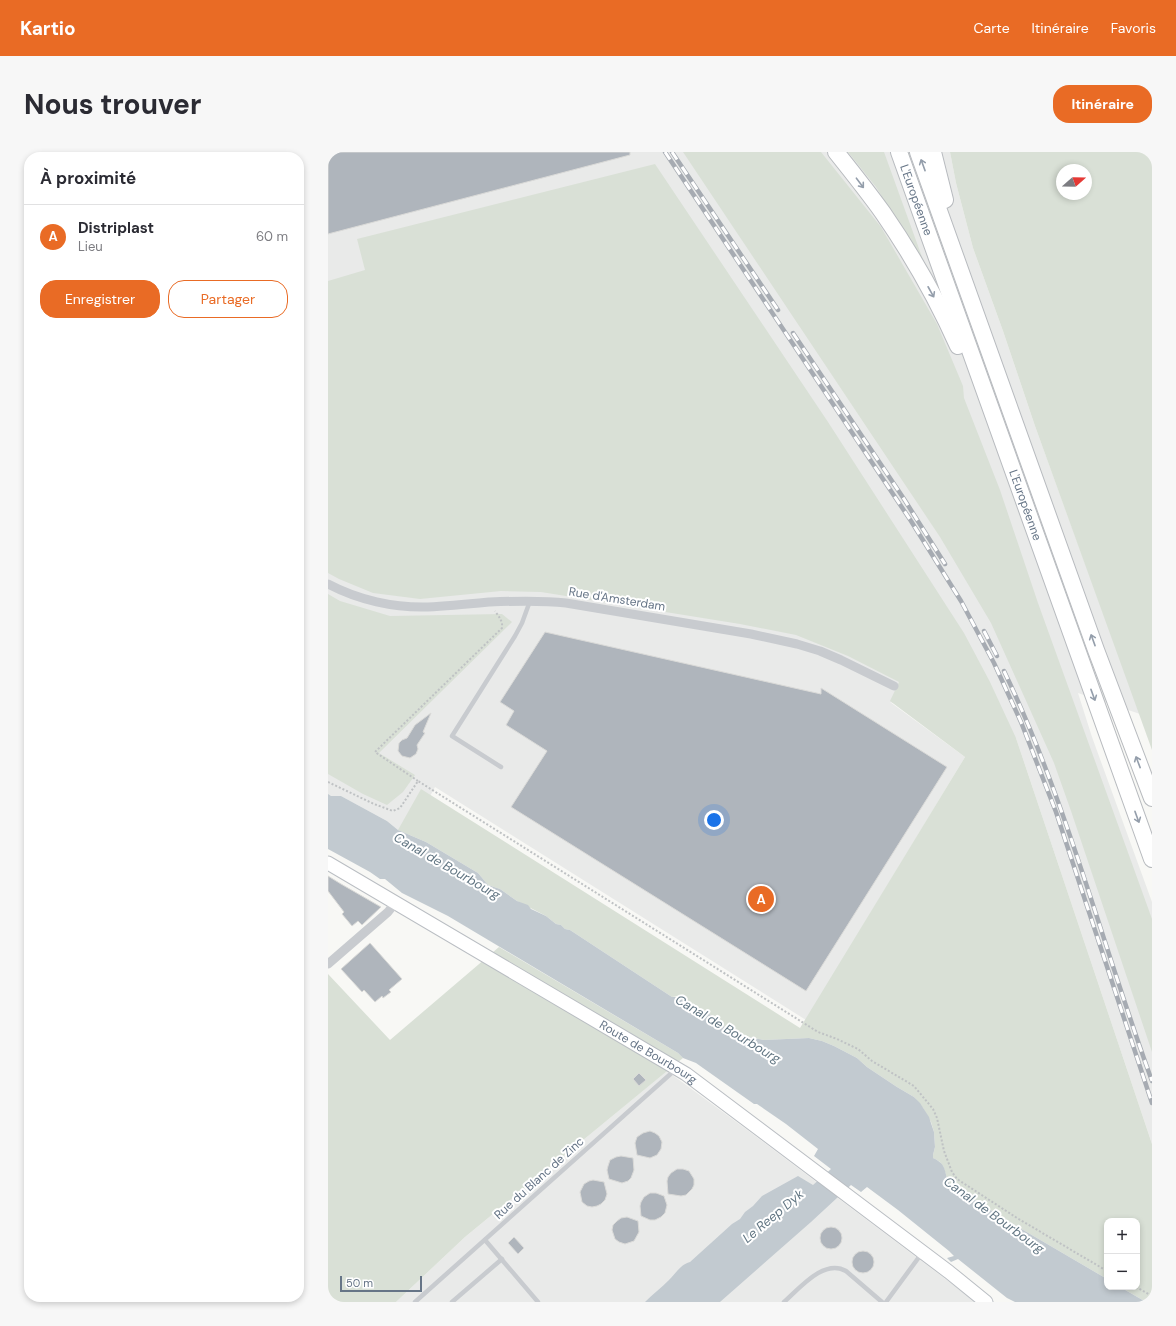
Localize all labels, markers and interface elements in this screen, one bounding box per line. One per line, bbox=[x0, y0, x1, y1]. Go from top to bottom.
text: Kartio bbox=[20, 16, 76, 41]
text: Carte bbox=[974, 19, 1010, 37]
text: Itinéraire bbox=[1032, 19, 1089, 37]
text: Favoris bbox=[1111, 19, 1156, 37]
button: Itinéraire bbox=[1053, 85, 1152, 123]
text: Nous trouver bbox=[24, 86, 201, 123]
one-way arrow bbox=[918, 160, 926, 172]
street label: L'Européenne bbox=[896, 162, 936, 238]
north arrow bbox=[1056, 164, 1092, 200]
text: À proximité bbox=[40, 167, 136, 189]
one-way arrow bbox=[856, 177, 864, 188]
text: Distriplast bbox=[78, 218, 154, 238]
text: A bbox=[48, 228, 58, 245]
text: 60 m bbox=[256, 228, 288, 245]
text: Lieu bbox=[78, 238, 103, 255]
button: Enregistrer bbox=[40, 280, 160, 318]
button: Partager bbox=[168, 280, 288, 318]
one-way arrow bbox=[928, 285, 935, 297]
street label: L'Européenne bbox=[1005, 467, 1045, 543]
street label: Rue d'Amsterdam bbox=[568, 583, 666, 615]
one-way arrow bbox=[1088, 634, 1096, 646]
one-way arrow bbox=[1089, 689, 1097, 701]
one-way arrow bbox=[1134, 756, 1142, 768]
your location bbox=[704, 810, 724, 830]
one-way arrow bbox=[1133, 811, 1141, 823]
water label: Canal de Bourbourg bbox=[391, 829, 504, 904]
pin: A bbox=[748, 884, 774, 914]
water label: Canal de Bourbourg bbox=[672, 991, 785, 1068]
street label: Route de Bourbourg bbox=[597, 1017, 701, 1088]
street label: Rue du Blanc de Zinc bbox=[491, 1133, 587, 1223]
water label: Canal de Bourbourg bbox=[940, 1173, 1048, 1258]
water label: Le Reep Dyk bbox=[739, 1185, 807, 1247]
map controls bbox=[1104, 1218, 1140, 1290]
button: + bbox=[1104, 1218, 1140, 1254]
button: − bbox=[1104, 1254, 1140, 1290]
scale bar bbox=[340, 1274, 422, 1293]
text: 50 m bbox=[346, 1276, 373, 1290]

